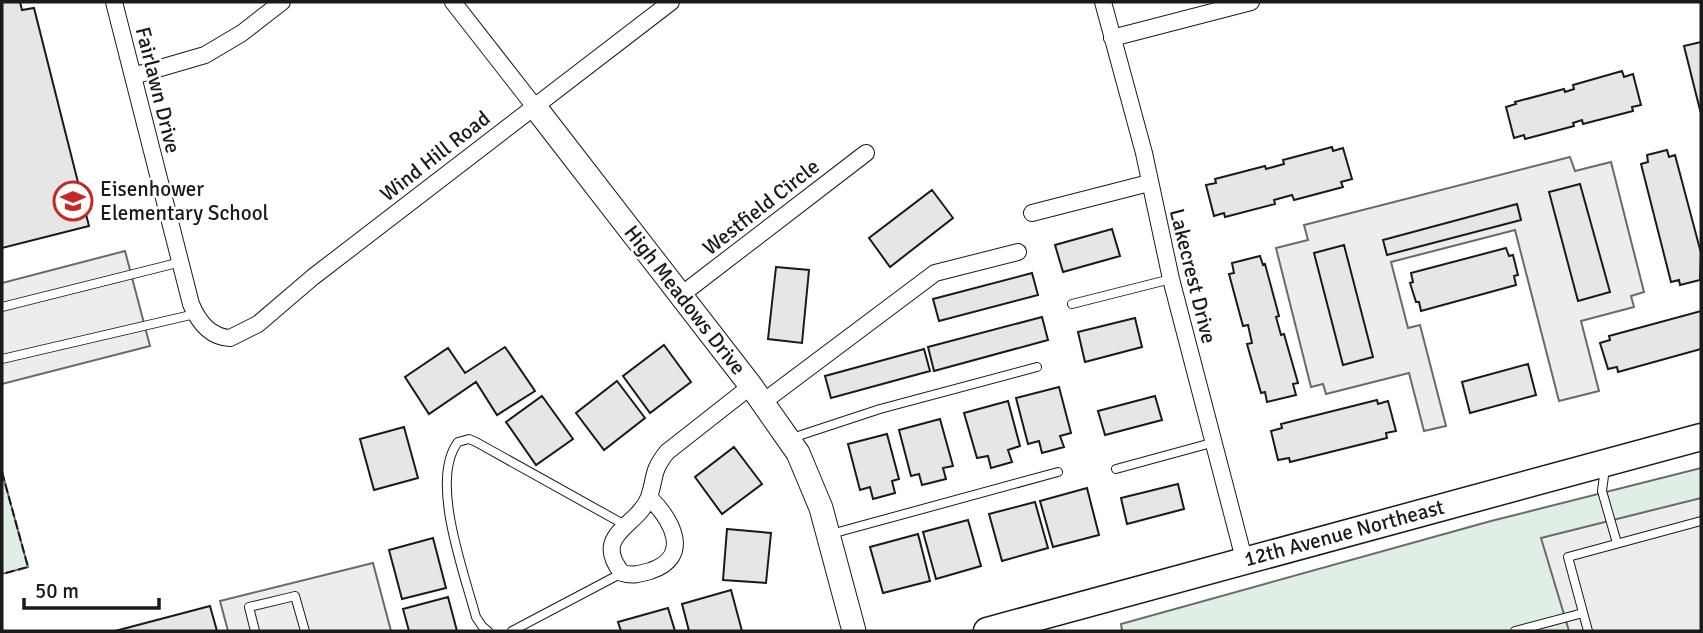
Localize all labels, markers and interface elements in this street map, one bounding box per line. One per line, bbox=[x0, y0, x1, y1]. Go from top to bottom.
street label: Fairlawn Drive bbox=[130, 24, 186, 156]
street label: Wind Hill Road bbox=[375, 105, 495, 207]
street label: Westfield Circle bbox=[697, 153, 825, 261]
place label: Eisenhower Elementary School bbox=[100, 176, 269, 226]
school or university icon: Eisenhower Elementary School bbox=[52, 180, 94, 222]
street label: Lakecrest Drive bbox=[1164, 206, 1222, 346]
street label: High Meadows Drive bbox=[618, 220, 752, 380]
street label: 12th Avenue Northeast bbox=[1241, 494, 1447, 572]
scale bar bbox=[24, 566, 159, 610]
text: 50 m bbox=[35, 578, 79, 604]

